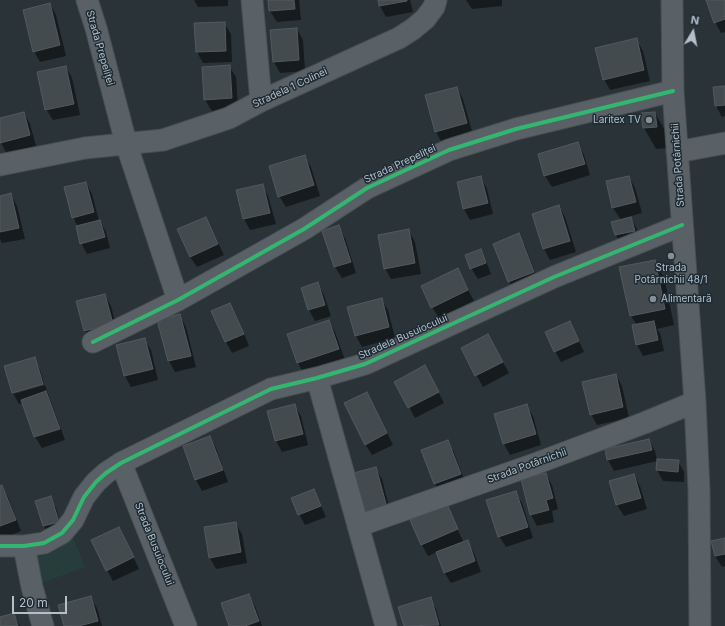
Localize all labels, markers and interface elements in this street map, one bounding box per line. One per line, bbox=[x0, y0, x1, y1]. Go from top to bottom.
street label: Strada Prepeliței bbox=[84, 9, 116, 87]
north arrow bbox=[673, 12, 713, 52]
text: N bbox=[690, 13, 700, 28]
street label: Stradela 1 Colinei bbox=[251, 65, 329, 111]
place label: Laritex TV bbox=[593, 114, 641, 126]
marker: Laritex TV bbox=[644, 115, 654, 125]
street label: Strada Potârnichii bbox=[669, 123, 687, 207]
street label: Strada Prepeliței bbox=[362, 142, 438, 186]
marker: Strada Potârnichii 48/1 bbox=[666, 251, 676, 261]
place label: Strada Potârnichii 48/1 bbox=[634, 262, 708, 286]
place label: Alimentară bbox=[661, 293, 712, 305]
marker: Alimentară bbox=[648, 294, 658, 304]
street label: Stradela Busuiocului bbox=[357, 312, 449, 362]
street label: Strada Potârnichii bbox=[486, 446, 568, 486]
street label: Strada Busuiocului bbox=[132, 501, 176, 587]
scale bar bbox=[14, 588, 69, 614]
text: 20 m bbox=[19, 595, 48, 610]

